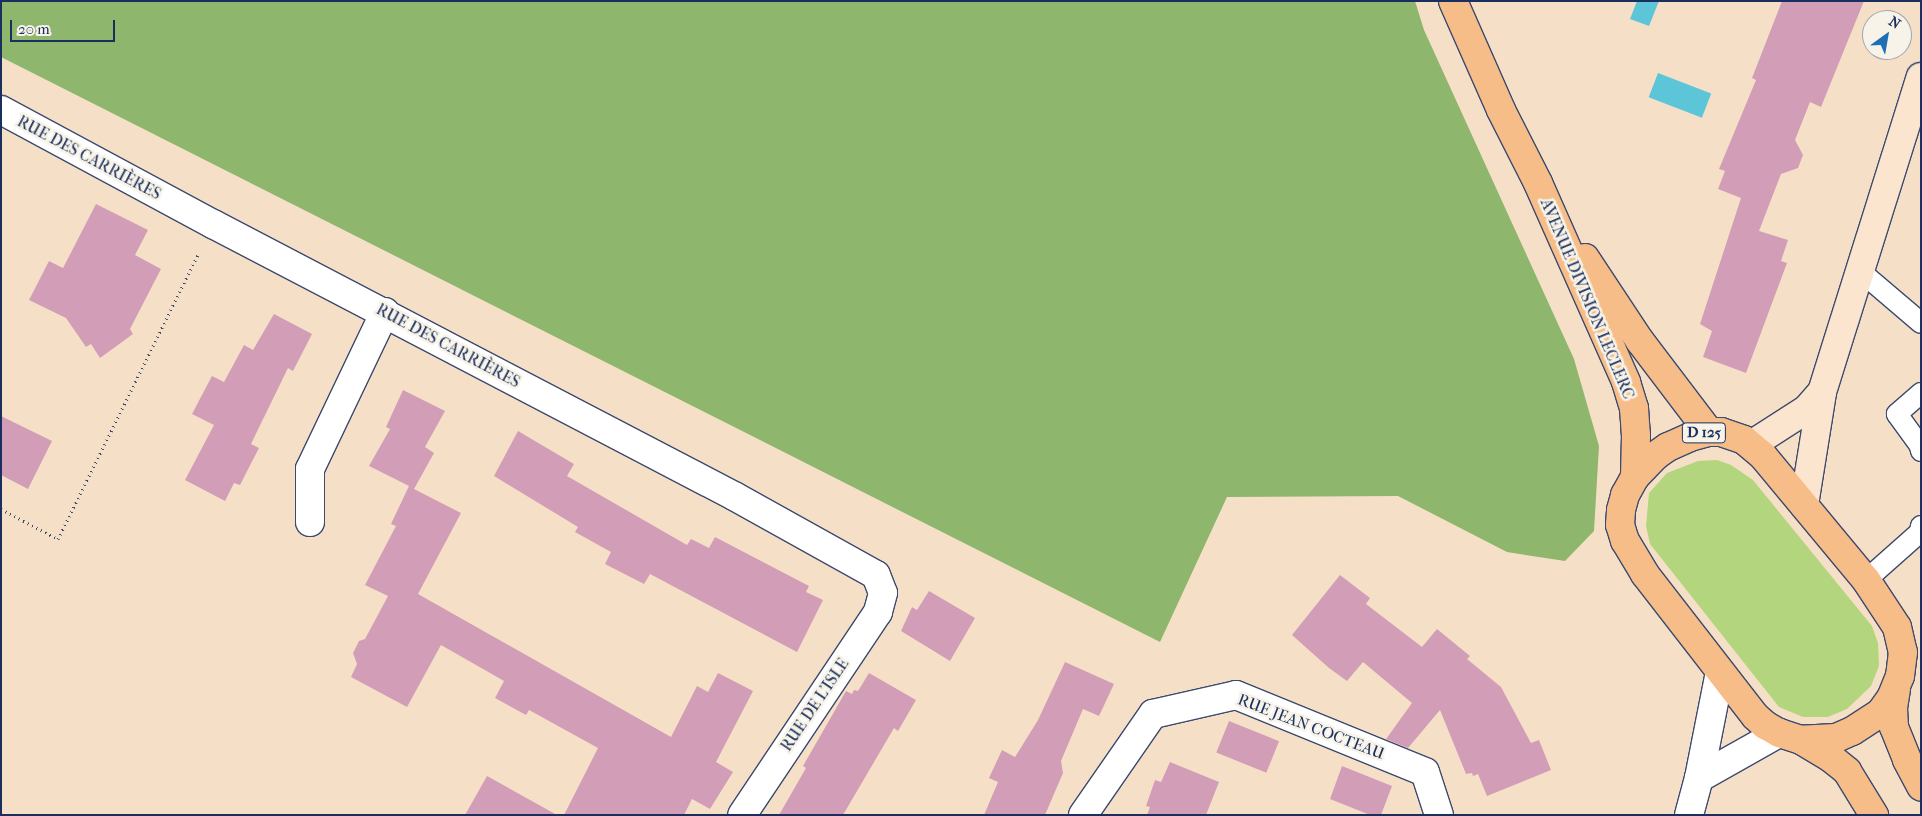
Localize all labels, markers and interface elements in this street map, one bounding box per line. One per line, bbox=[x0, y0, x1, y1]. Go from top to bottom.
scale bar bbox=[12, 10, 118, 42]
north arrow bbox=[1862, 10, 1912, 60]
text: N bbox=[1886, 13, 1904, 33]
text: 20 m bbox=[18, 20, 50, 38]
street label: RUE DES CARRIÈRES bbox=[14, 112, 164, 204]
street label: AVENUE DIVISION LECLERC bbox=[1536, 196, 1638, 402]
street label: RUE DES CARRIÈRES bbox=[373, 300, 523, 392]
road number: D 125 bbox=[1682, 420, 1726, 446]
street label: RUE DE L'ISLE bbox=[777, 655, 853, 755]
street label: RUE JEAN COCTEAU bbox=[1235, 690, 1387, 764]

